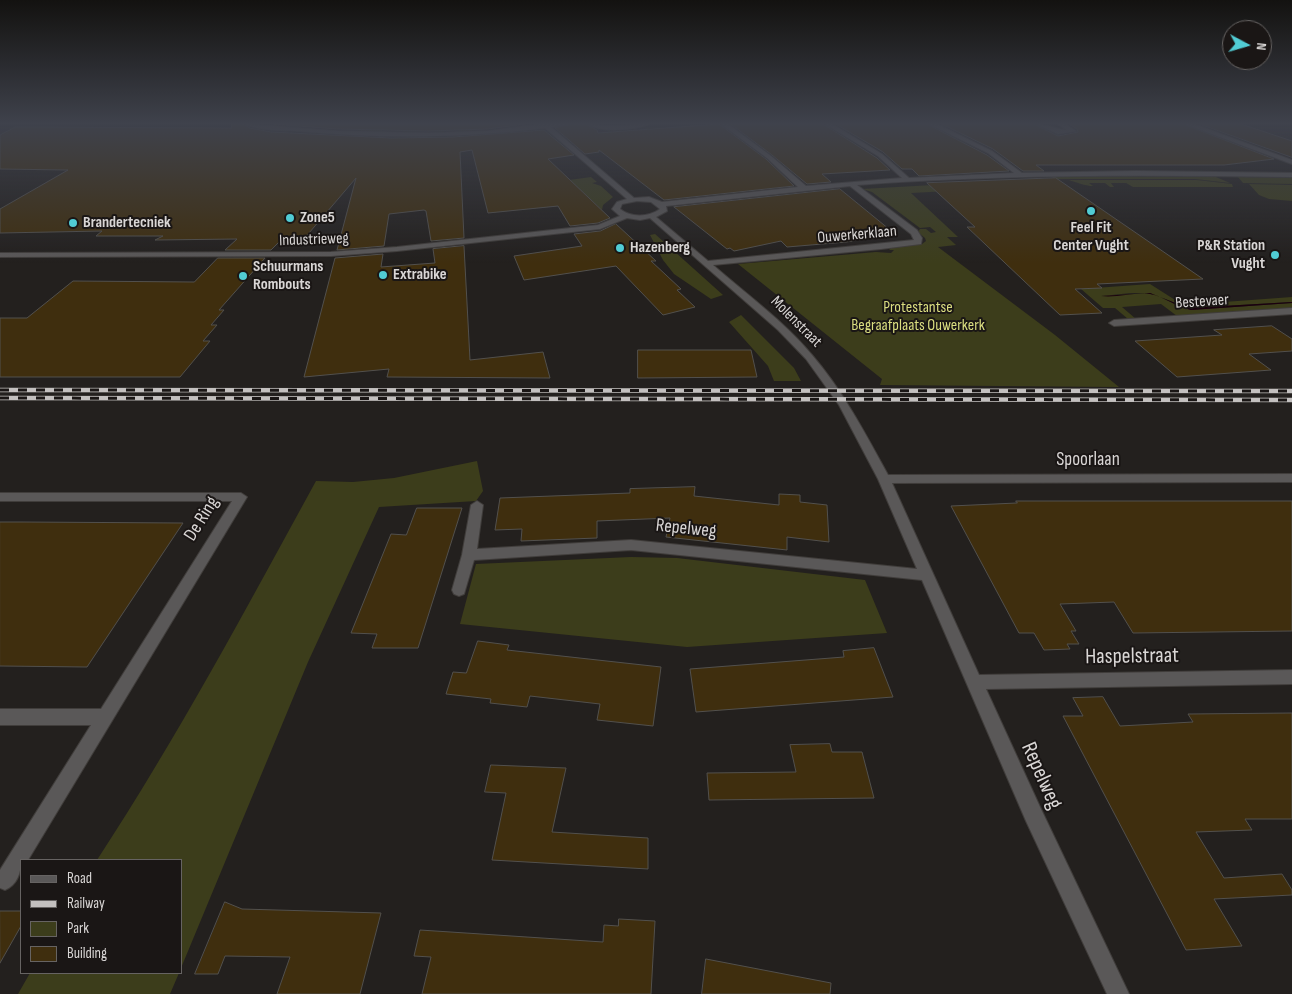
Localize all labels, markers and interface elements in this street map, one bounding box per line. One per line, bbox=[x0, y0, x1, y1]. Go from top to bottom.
north arrow bbox=[1222, 20, 1272, 70]
text: N bbox=[1253, 42, 1270, 51]
marker: Feel Fit Center Vught bbox=[1085, 205, 1097, 217]
place label: Zone5 bbox=[300, 208, 335, 228]
marker: Zone5 bbox=[284, 212, 296, 224]
place label: Brandertecniek bbox=[83, 213, 171, 233]
marker: Brandertecniek bbox=[67, 217, 79, 229]
place label: Feel Fit Center Vught bbox=[1053, 218, 1129, 256]
street label: Ouwerkerklaan bbox=[816, 222, 898, 248]
street label: Industrieweg bbox=[279, 229, 349, 251]
place label: P&R Station Vught bbox=[1197, 236, 1265, 274]
place label: Hazenberg bbox=[630, 238, 690, 258]
marker: Hazenberg bbox=[614, 242, 626, 254]
marker: P&R Station Vught bbox=[1269, 249, 1281, 261]
place label: Schuurmans Rombouts bbox=[253, 257, 323, 295]
place label: Extrabike bbox=[393, 265, 447, 285]
marker: Extrabike bbox=[377, 269, 389, 281]
marker: Schuurmans Rombouts bbox=[237, 270, 249, 282]
street label: Bestevaer bbox=[1175, 291, 1229, 313]
street label: Molenstraat bbox=[766, 292, 826, 352]
park label: Protestantse Begraafplaats Ouwerkerk bbox=[851, 298, 985, 336]
street label: Spoorlaan bbox=[1056, 449, 1120, 471]
street label: De Ring bbox=[180, 493, 224, 545]
street label: Repelweg bbox=[654, 514, 718, 544]
street label: Haspelstraat bbox=[1085, 643, 1179, 671]
street label: Repelweg bbox=[1015, 738, 1067, 814]
legend bbox=[20, 859, 182, 974]
text: Road bbox=[67, 869, 92, 888]
text: Railway bbox=[67, 894, 105, 913]
text: Park bbox=[67, 919, 89, 938]
text: Building bbox=[67, 944, 107, 963]

